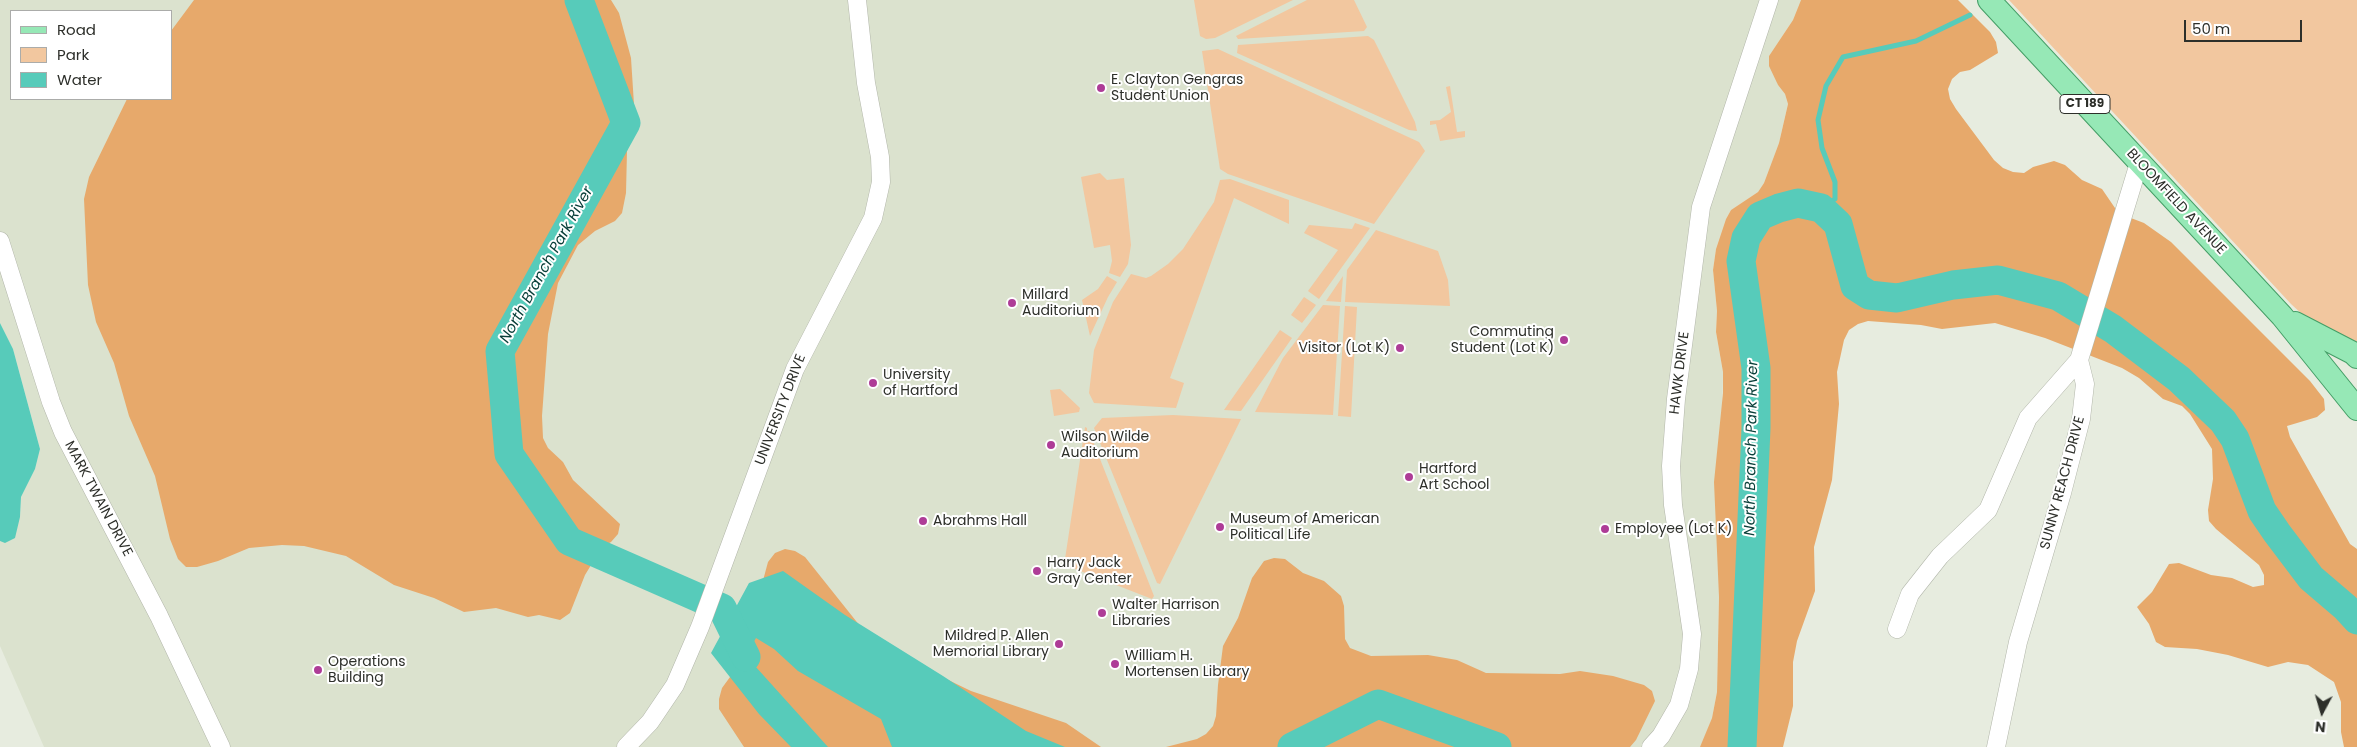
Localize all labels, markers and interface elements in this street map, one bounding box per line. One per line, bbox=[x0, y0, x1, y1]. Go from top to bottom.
legend bbox=[10, 10, 172, 100]
scale bar bbox=[2187, 10, 2304, 42]
text: 50 m bbox=[2192, 18, 2230, 39]
text: Road bbox=[57, 19, 96, 40]
text: Park bbox=[57, 44, 89, 65]
text: Water bbox=[57, 69, 102, 90]
place label: E. Clayton Gengras Student Union bbox=[1111, 72, 1243, 104]
marker: E. Clayton Gengras Student Union bbox=[1095, 82, 1107, 94]
road number: CT 189 bbox=[2060, 95, 2110, 114]
street label: BLOOMFIELD AVENUE bbox=[2123, 146, 2229, 258]
water label: North Branch Park River bbox=[497, 184, 597, 346]
place label: Millard Auditorium bbox=[1022, 287, 1099, 320]
marker: Millard Auditorium bbox=[1006, 297, 1018, 309]
place label: Commuting Student (Lot K) bbox=[1451, 324, 1554, 357]
street label: HAWK DRIVE bbox=[1667, 331, 1693, 415]
marker: Commuting Student (Lot K) bbox=[1558, 334, 1570, 346]
place label: Visitor (Lot K) bbox=[1298, 340, 1390, 356]
marker: Visitor (Lot K) bbox=[1394, 342, 1406, 354]
street label: UNIVERSITY DRIVE bbox=[752, 352, 810, 468]
water label: North Branch Park River bbox=[1741, 360, 1763, 536]
place label: University of Hartford bbox=[883, 367, 958, 400]
marker: University of Hartford bbox=[867, 377, 879, 389]
street label: SUNNY REACH DRIVE bbox=[2037, 415, 2089, 551]
place label: Wilson Wilde Auditorium bbox=[1061, 429, 1149, 462]
street label: MARK TWAIN DRIVE bbox=[60, 438, 136, 560]
marker: Wilson Wilde Auditorium bbox=[1045, 439, 1057, 451]
place label: Hartford Art School bbox=[1419, 461, 1490, 494]
marker: Hartford Art School bbox=[1403, 471, 1415, 483]
place label: Museum of American Political Life bbox=[1230, 511, 1380, 544]
place label: Abrahms Hall bbox=[933, 513, 1027, 529]
marker: Abrahms Hall bbox=[917, 515, 929, 527]
marker: Museum of American Political Life bbox=[1214, 521, 1226, 533]
place label: Employee (Lot K) bbox=[1615, 521, 1732, 537]
marker: Employee (Lot K) bbox=[1599, 523, 1611, 535]
place label: Harry Jack Gray Center bbox=[1047, 555, 1132, 588]
marker: Harry Jack Gray Center bbox=[1031, 565, 1043, 577]
place label: Walter Harrison Libraries bbox=[1112, 597, 1220, 630]
marker: Walter Harrison Libraries bbox=[1096, 607, 1108, 619]
place label: Mildred P. Allen Memorial Library bbox=[933, 628, 1049, 660]
marker: Mildred P. Allen Memorial Library bbox=[1053, 638, 1065, 650]
place label: William H. Mortensen Library bbox=[1125, 648, 1249, 680]
place label: Operations Building bbox=[328, 654, 406, 686]
marker: William H. Mortensen Library bbox=[1109, 658, 1121, 670]
marker: Operations Building bbox=[312, 664, 324, 676]
north arrow bbox=[2297, 687, 2347, 737]
text: N bbox=[2314, 716, 2327, 737]

